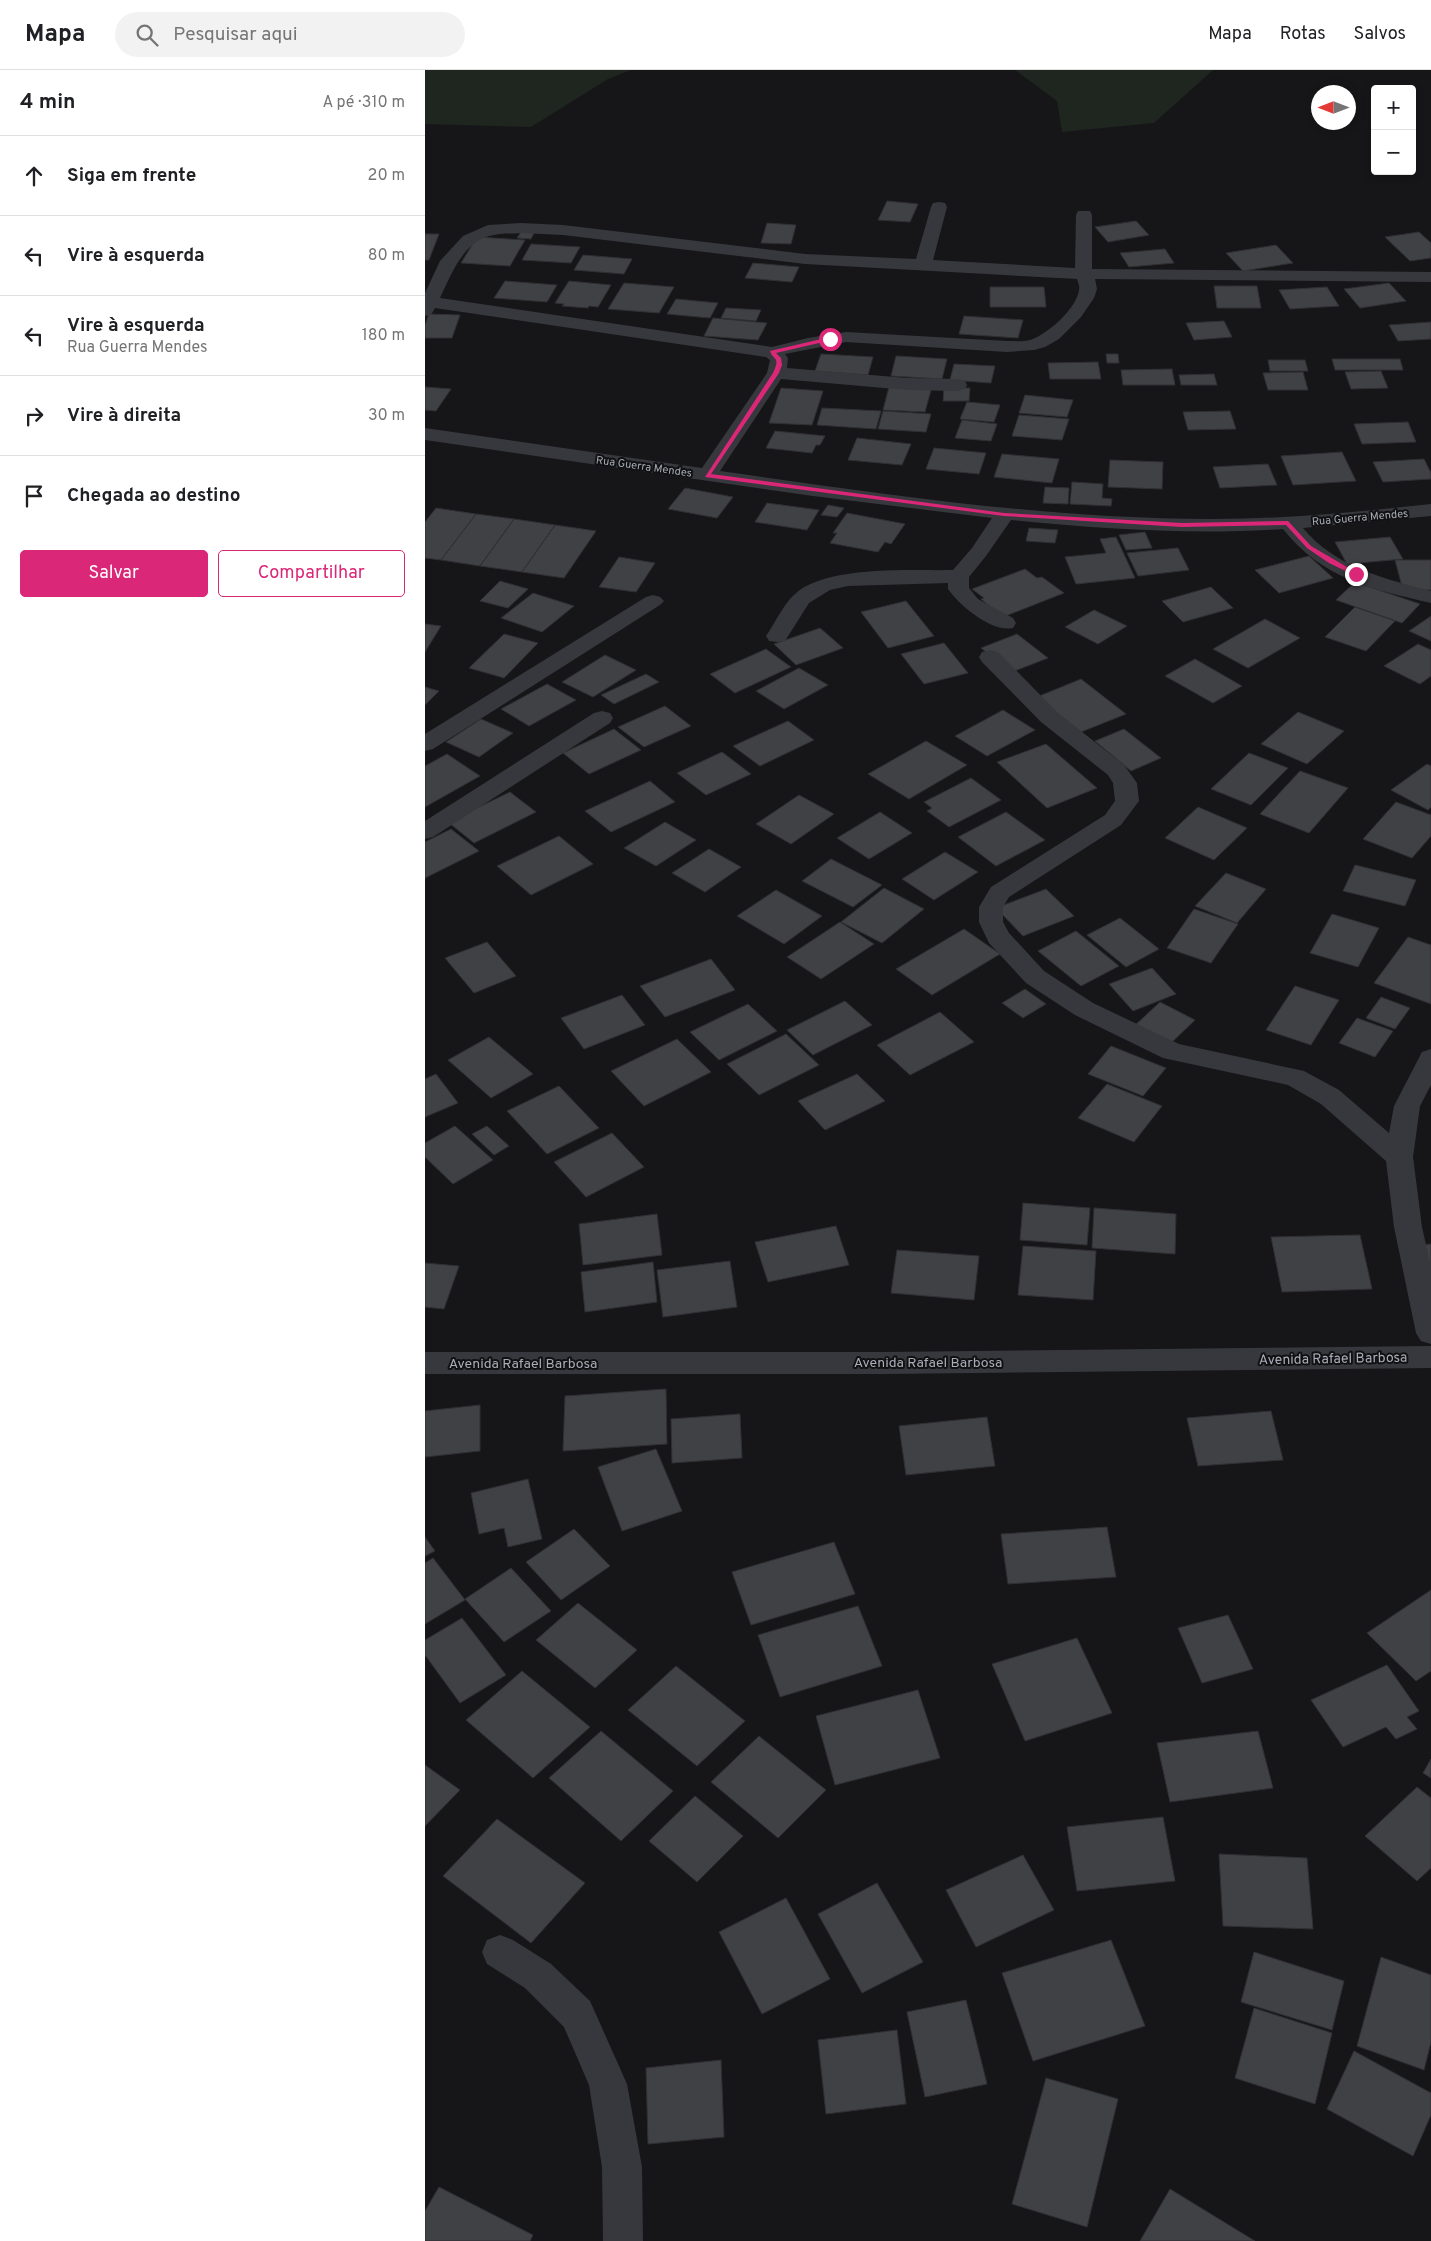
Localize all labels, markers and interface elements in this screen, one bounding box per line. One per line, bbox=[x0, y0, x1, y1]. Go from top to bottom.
search box bbox=[115, 12, 465, 57]
text: Mapa bbox=[25, 20, 85, 50]
icon: search bbox=[133, 21, 161, 49]
text: Pesquisar aqui bbox=[173, 23, 298, 47]
text: Mapa bbox=[1208, 23, 1252, 46]
text: Rotas bbox=[1280, 23, 1326, 46]
text: Salvos bbox=[1354, 23, 1406, 46]
north arrow bbox=[1311, 85, 1356, 130]
map controls bbox=[1371, 85, 1416, 175]
button: + bbox=[1371, 85, 1416, 130]
text: 4 min bbox=[20, 89, 76, 116]
text: A pé · 310 m bbox=[322, 93, 405, 113]
button: − bbox=[1371, 130, 1416, 175]
icon: ahead bbox=[20, 162, 48, 190]
text: Siga em frente bbox=[67, 164, 196, 188]
text: 20 m bbox=[368, 166, 405, 186]
icon: left bbox=[20, 242, 48, 270]
text: Vire à esquerda bbox=[67, 244, 205, 268]
text: 80 m bbox=[368, 246, 405, 266]
text: Vire à esquerda bbox=[67, 314, 205, 338]
icon: left bbox=[20, 322, 48, 350]
text: 180 m bbox=[362, 326, 405, 346]
route start bbox=[819, 328, 842, 351]
text: Rua Guerra Mendes bbox=[67, 338, 207, 358]
icon: right bbox=[20, 402, 48, 430]
text: Vire à direita bbox=[67, 404, 181, 428]
text: 30 m bbox=[368, 406, 405, 426]
street label: Rua Guerra Mendes bbox=[595, 453, 693, 481]
icon: arrive bbox=[20, 482, 48, 510]
text: Chegada ao destino bbox=[67, 484, 241, 508]
street label: Rua Guerra Mendes bbox=[1311, 507, 1409, 529]
button: Salvar bbox=[20, 550, 208, 597]
button: Compartilhar bbox=[218, 550, 405, 597]
route end bbox=[1345, 563, 1368, 586]
street label: Avenida Rafael Barbosa bbox=[1259, 1350, 1407, 1369]
street label: Avenida Rafael Barbosa bbox=[854, 1355, 1002, 1372]
street label: Avenida Rafael Barbosa bbox=[449, 1356, 597, 1373]

